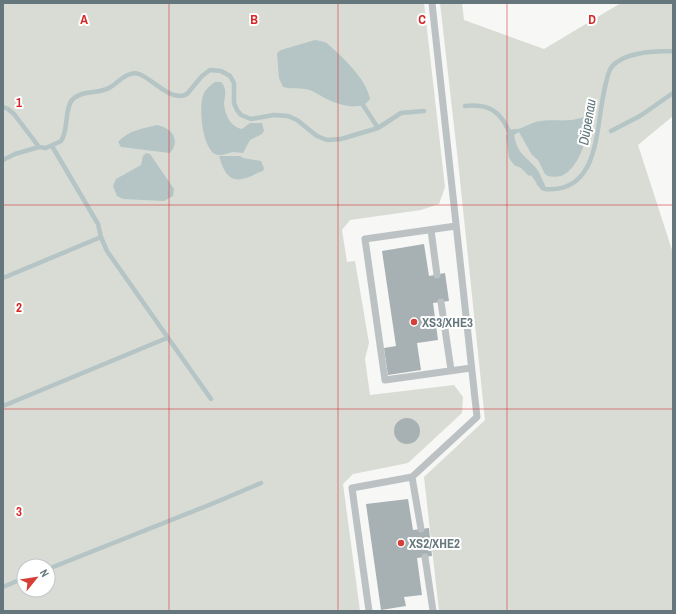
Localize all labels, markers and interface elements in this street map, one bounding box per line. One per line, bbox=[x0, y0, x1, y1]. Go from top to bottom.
text: A bbox=[80, 11, 88, 28]
text: B bbox=[250, 11, 258, 28]
text: C bbox=[418, 11, 426, 28]
text: D bbox=[588, 11, 596, 28]
text: 1 bbox=[16, 94, 22, 111]
water label: Düpenau bbox=[574, 97, 600, 147]
text: 2 bbox=[16, 299, 22, 316]
place label: XS3/XHE3 bbox=[422, 314, 473, 331]
marker: XS3/XHE3 bbox=[409, 317, 419, 327]
text: 3 bbox=[16, 503, 22, 520]
place label: XS2/XHE2 bbox=[409, 535, 460, 552]
marker: XS2/XHE2 bbox=[396, 538, 406, 548]
north arrow bbox=[16, 558, 56, 598]
text: N bbox=[37, 567, 52, 579]

